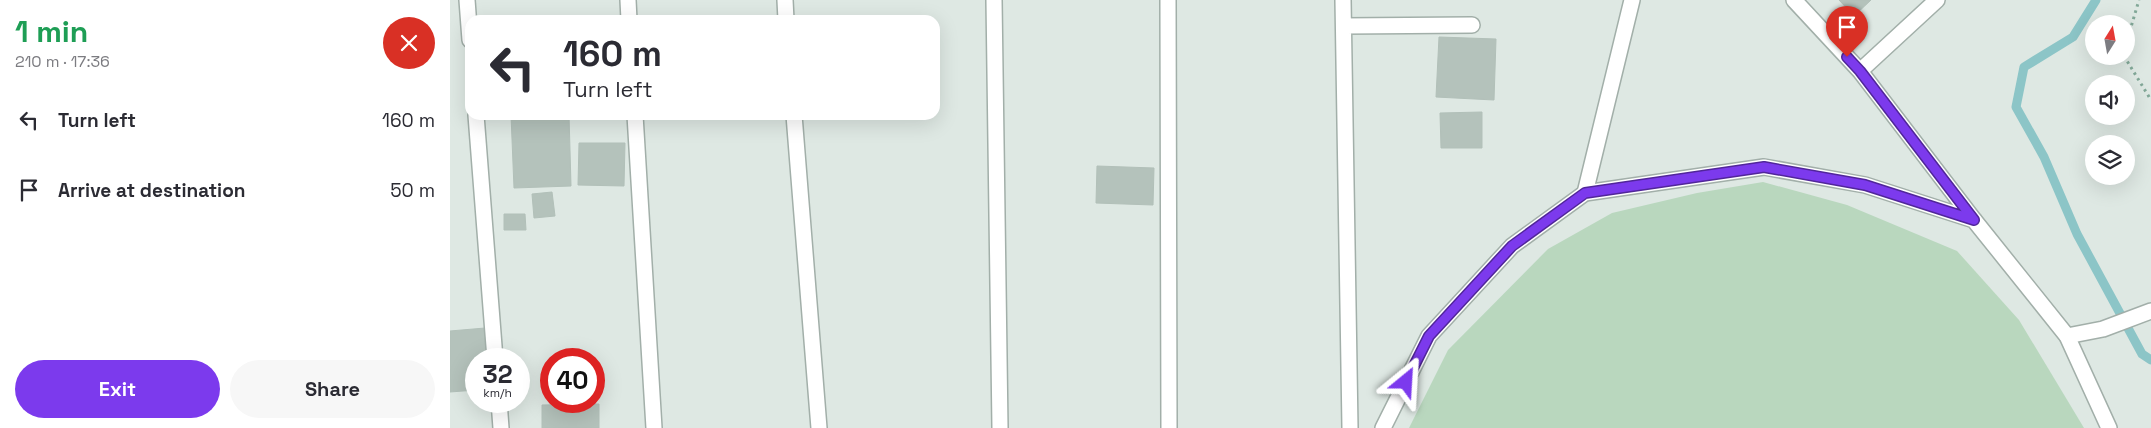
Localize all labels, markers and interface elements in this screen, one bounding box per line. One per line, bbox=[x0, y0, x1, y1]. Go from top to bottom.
pin bbox=[1826, 6, 1868, 57]
text: 1 min bbox=[15, 12, 88, 51]
icon: arrive bbox=[1833, 13, 1861, 41]
north arrow bbox=[2085, 15, 2135, 65]
map controls bbox=[2085, 15, 2135, 185]
button: close bbox=[383, 17, 435, 69]
text: 160 m bbox=[563, 32, 662, 76]
icon: left bbox=[480, 35, 545, 100]
text: 210 m · 17:36 bbox=[15, 51, 110, 72]
text: Turn left bbox=[563, 75, 653, 103]
button: sound bbox=[2085, 75, 2135, 125]
icon: left bbox=[15, 106, 43, 134]
text: Turn left bbox=[58, 108, 136, 133]
text: 160 m bbox=[382, 108, 435, 133]
button: layers bbox=[2085, 135, 2135, 185]
icon: arrive bbox=[15, 176, 43, 204]
text: Arrive at destination bbox=[58, 178, 246, 203]
text: 50 m bbox=[390, 178, 435, 203]
speed limit sign: 40 bbox=[540, 348, 605, 413]
position arrow bbox=[1379, 355, 1431, 407]
text: 32 bbox=[482, 358, 513, 390]
button: Exit bbox=[15, 360, 220, 418]
button: Share bbox=[230, 360, 435, 418]
text: km/h bbox=[483, 385, 512, 401]

